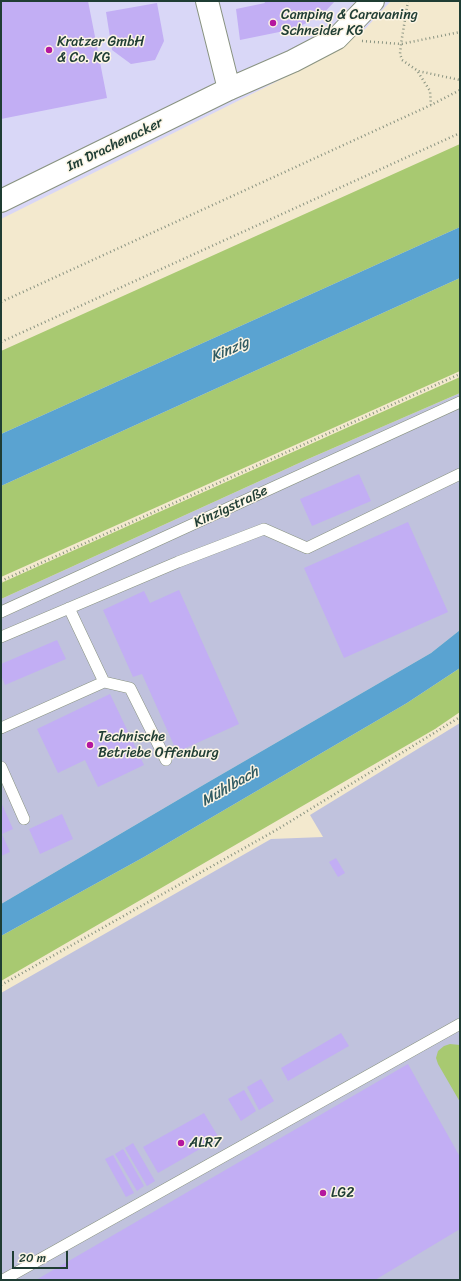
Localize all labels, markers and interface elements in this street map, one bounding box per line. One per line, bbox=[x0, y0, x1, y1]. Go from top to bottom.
place label: Camping & Caravaning Schneider KG bbox=[281, 7, 418, 40]
marker: Camping & Caravaning Schneider KG bbox=[268, 18, 278, 28]
place label: Kratzer GmbH & Co. KG bbox=[57, 34, 144, 66]
marker: Kratzer GmbH & Co. KG bbox=[44, 45, 54, 55]
street label: Im Drachenacker bbox=[64, 115, 166, 175]
water label: Kinzig bbox=[208, 334, 252, 366]
street label: Kinzigstraße bbox=[191, 483, 271, 531]
place label: Technische Betriebe Offenburg bbox=[98, 729, 219, 762]
marker: Technische Betriebe Offenburg bbox=[85, 740, 95, 750]
water label: Mühlbach bbox=[198, 763, 262, 811]
place label: ALR7 bbox=[189, 1135, 221, 1151]
marker: ALR7 bbox=[176, 1138, 186, 1148]
place label: LG2 bbox=[331, 1185, 354, 1201]
marker: LG2 bbox=[318, 1188, 328, 1198]
scale bar bbox=[14, 1243, 70, 1269]
text: 20 m bbox=[19, 1247, 46, 1269]

